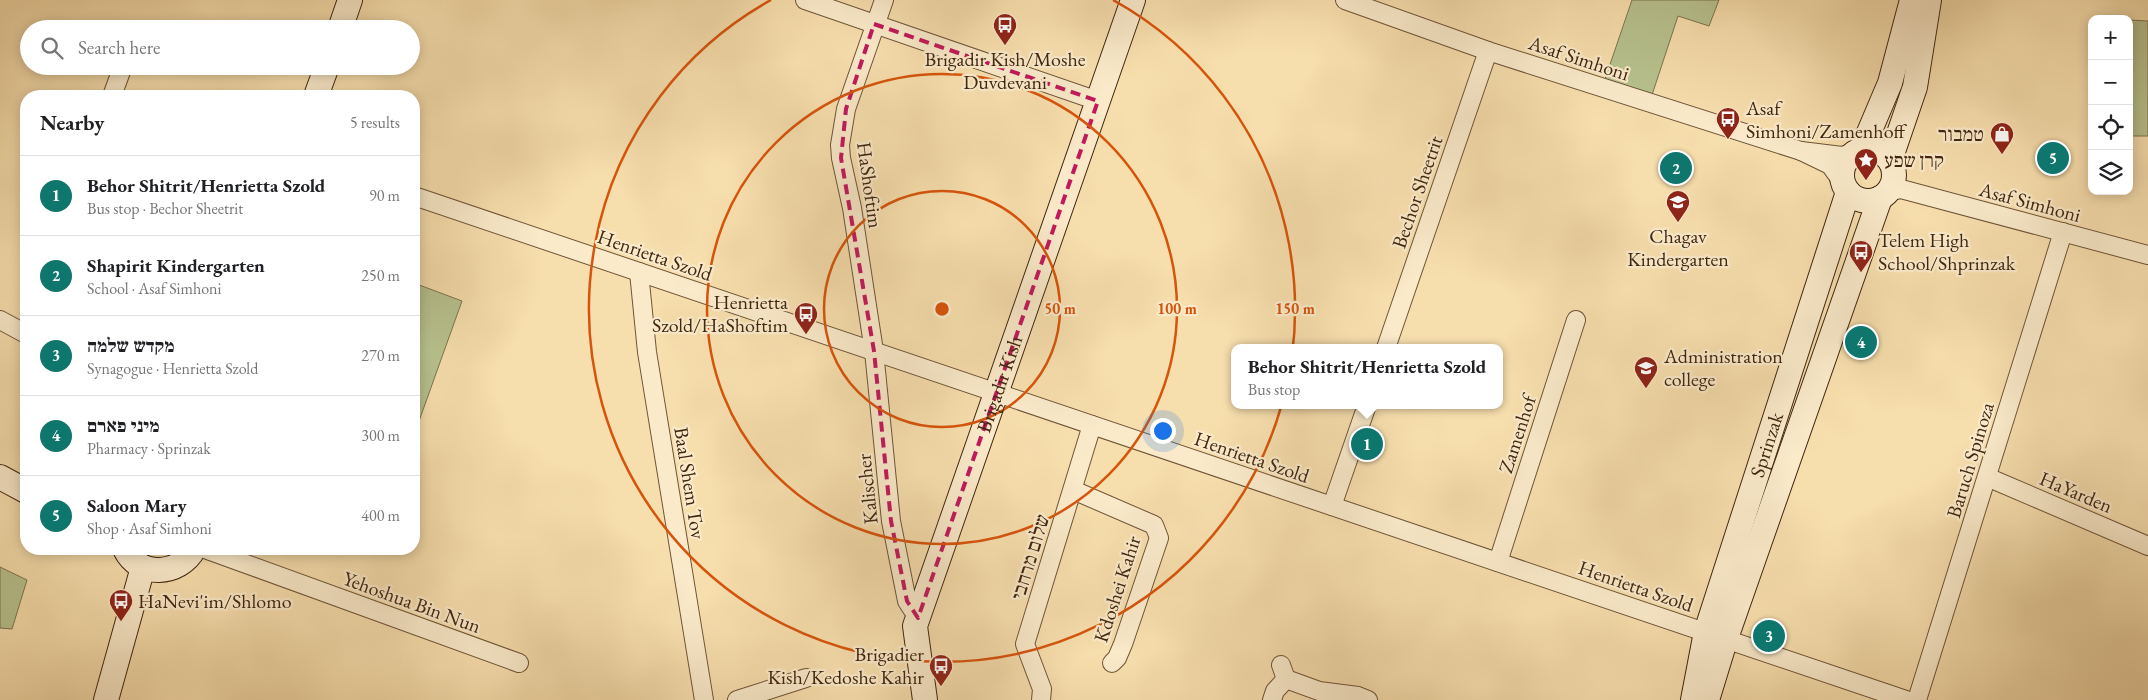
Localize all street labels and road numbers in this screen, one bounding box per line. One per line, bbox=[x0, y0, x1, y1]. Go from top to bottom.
street label: Asaf Simhoni bbox=[1525, 29, 1633, 86]
street label: Bechor Sheetrit bbox=[1386, 132, 1449, 252]
street label: HaShoftim bbox=[851, 140, 889, 230]
street label: Asaf Simhoni bbox=[1975, 176, 2084, 228]
street label: Henrietta Szold bbox=[594, 223, 717, 287]
street label: Brigadir Kish bbox=[970, 332, 1028, 436]
street label: Zamenhof bbox=[1492, 389, 1543, 476]
street label: Baruch Spinoza bbox=[1940, 399, 2000, 521]
street label: Sprinzak bbox=[1744, 408, 1789, 481]
street label: Baal Shem Tov bbox=[668, 425, 712, 541]
street label: Henrietta Szold bbox=[1191, 425, 1314, 489]
street label: Kalischer bbox=[850, 452, 884, 526]
street label: HaYarden bbox=[2036, 465, 2117, 519]
street label: שלום מרחבי bbox=[1005, 511, 1055, 603]
street label: Kdoshei Kahir bbox=[1088, 532, 1147, 646]
street label: Henrietta Szold bbox=[1575, 554, 1698, 618]
street label: Yehoshua Bin Nun bbox=[339, 565, 485, 639]

